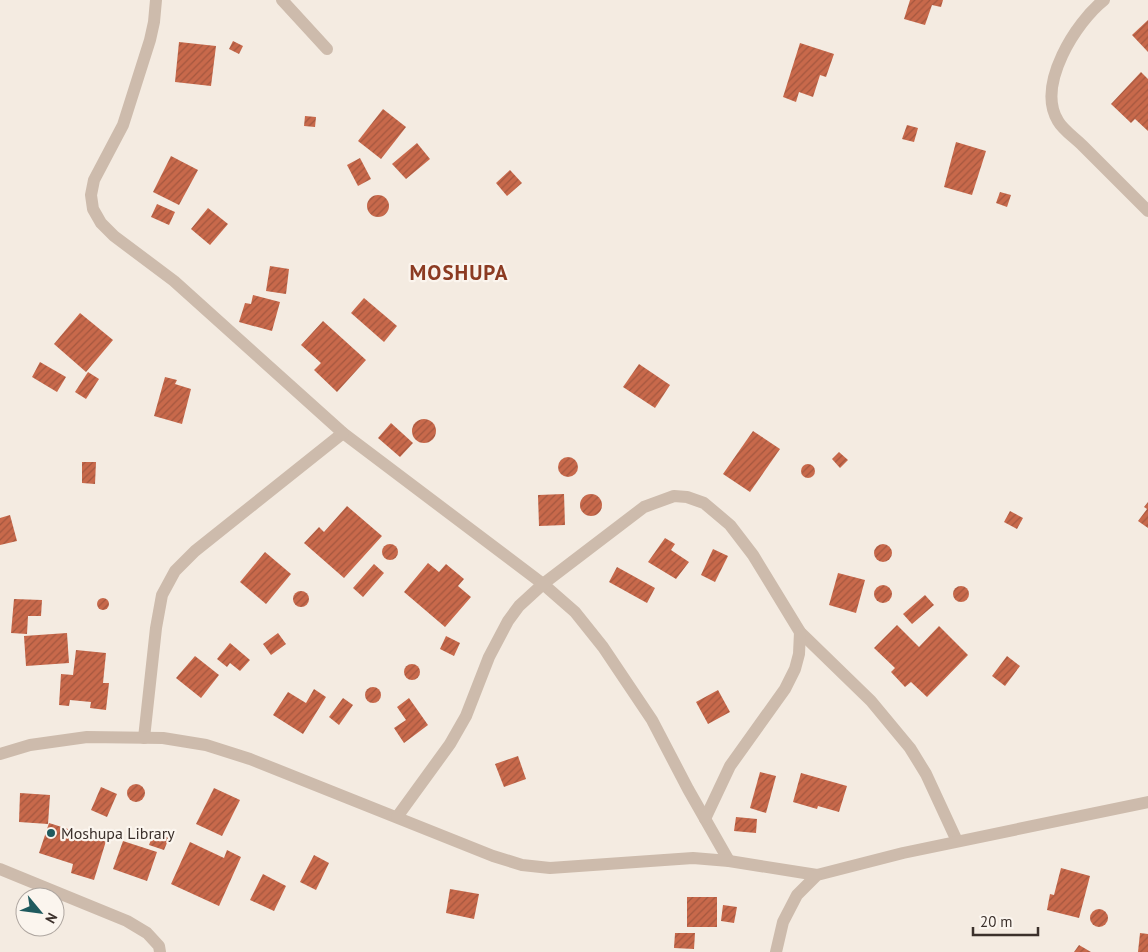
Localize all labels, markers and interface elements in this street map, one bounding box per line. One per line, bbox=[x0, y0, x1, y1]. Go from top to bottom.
district label: MOSHUPA bbox=[410, 259, 508, 286]
place label: Moshupa Library bbox=[61, 823, 175, 843]
marker: Moshupa Library bbox=[45, 827, 57, 839]
north arrow bbox=[15, 887, 65, 937]
scale bar bbox=[973, 904, 1038, 936]
text: N bbox=[41, 910, 61, 927]
text: 20 m bbox=[980, 912, 1013, 931]

